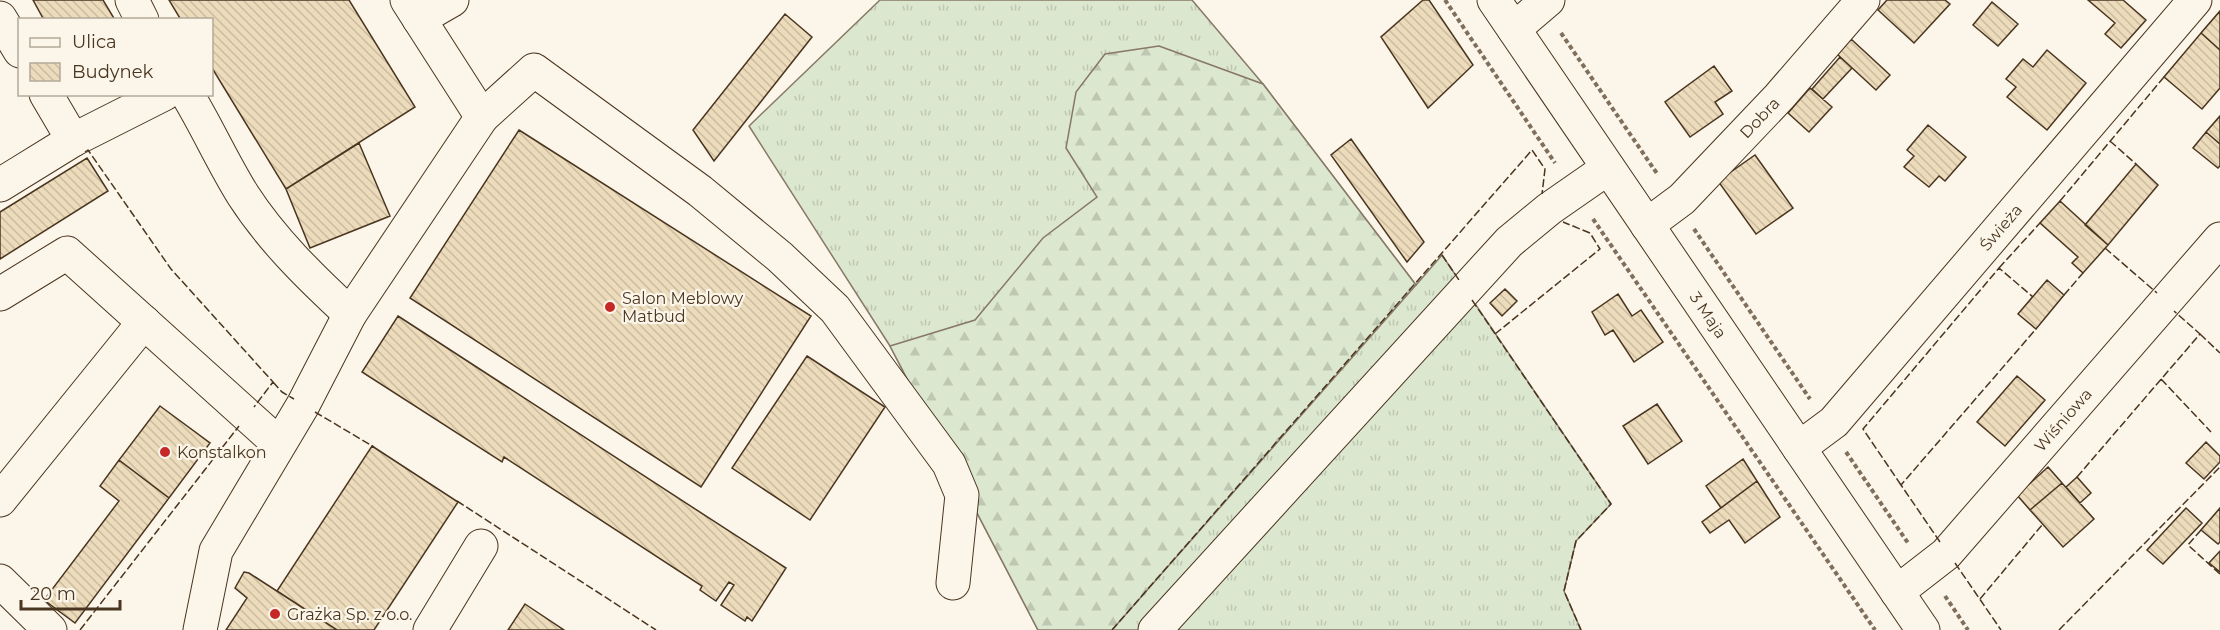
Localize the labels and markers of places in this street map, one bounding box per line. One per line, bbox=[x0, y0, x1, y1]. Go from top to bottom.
place label: Salon Meblowy Matbud bbox=[622, 289, 743, 326]
marker: Salon Meblowy Matbud bbox=[603, 300, 617, 314]
place label: Konstalkon bbox=[177, 443, 267, 462]
marker: Konstalkon bbox=[158, 445, 172, 459]
place label: Grażka Sp. z o.o. bbox=[287, 605, 412, 624]
marker: Grażka Sp. z o.o. bbox=[268, 607, 282, 621]

